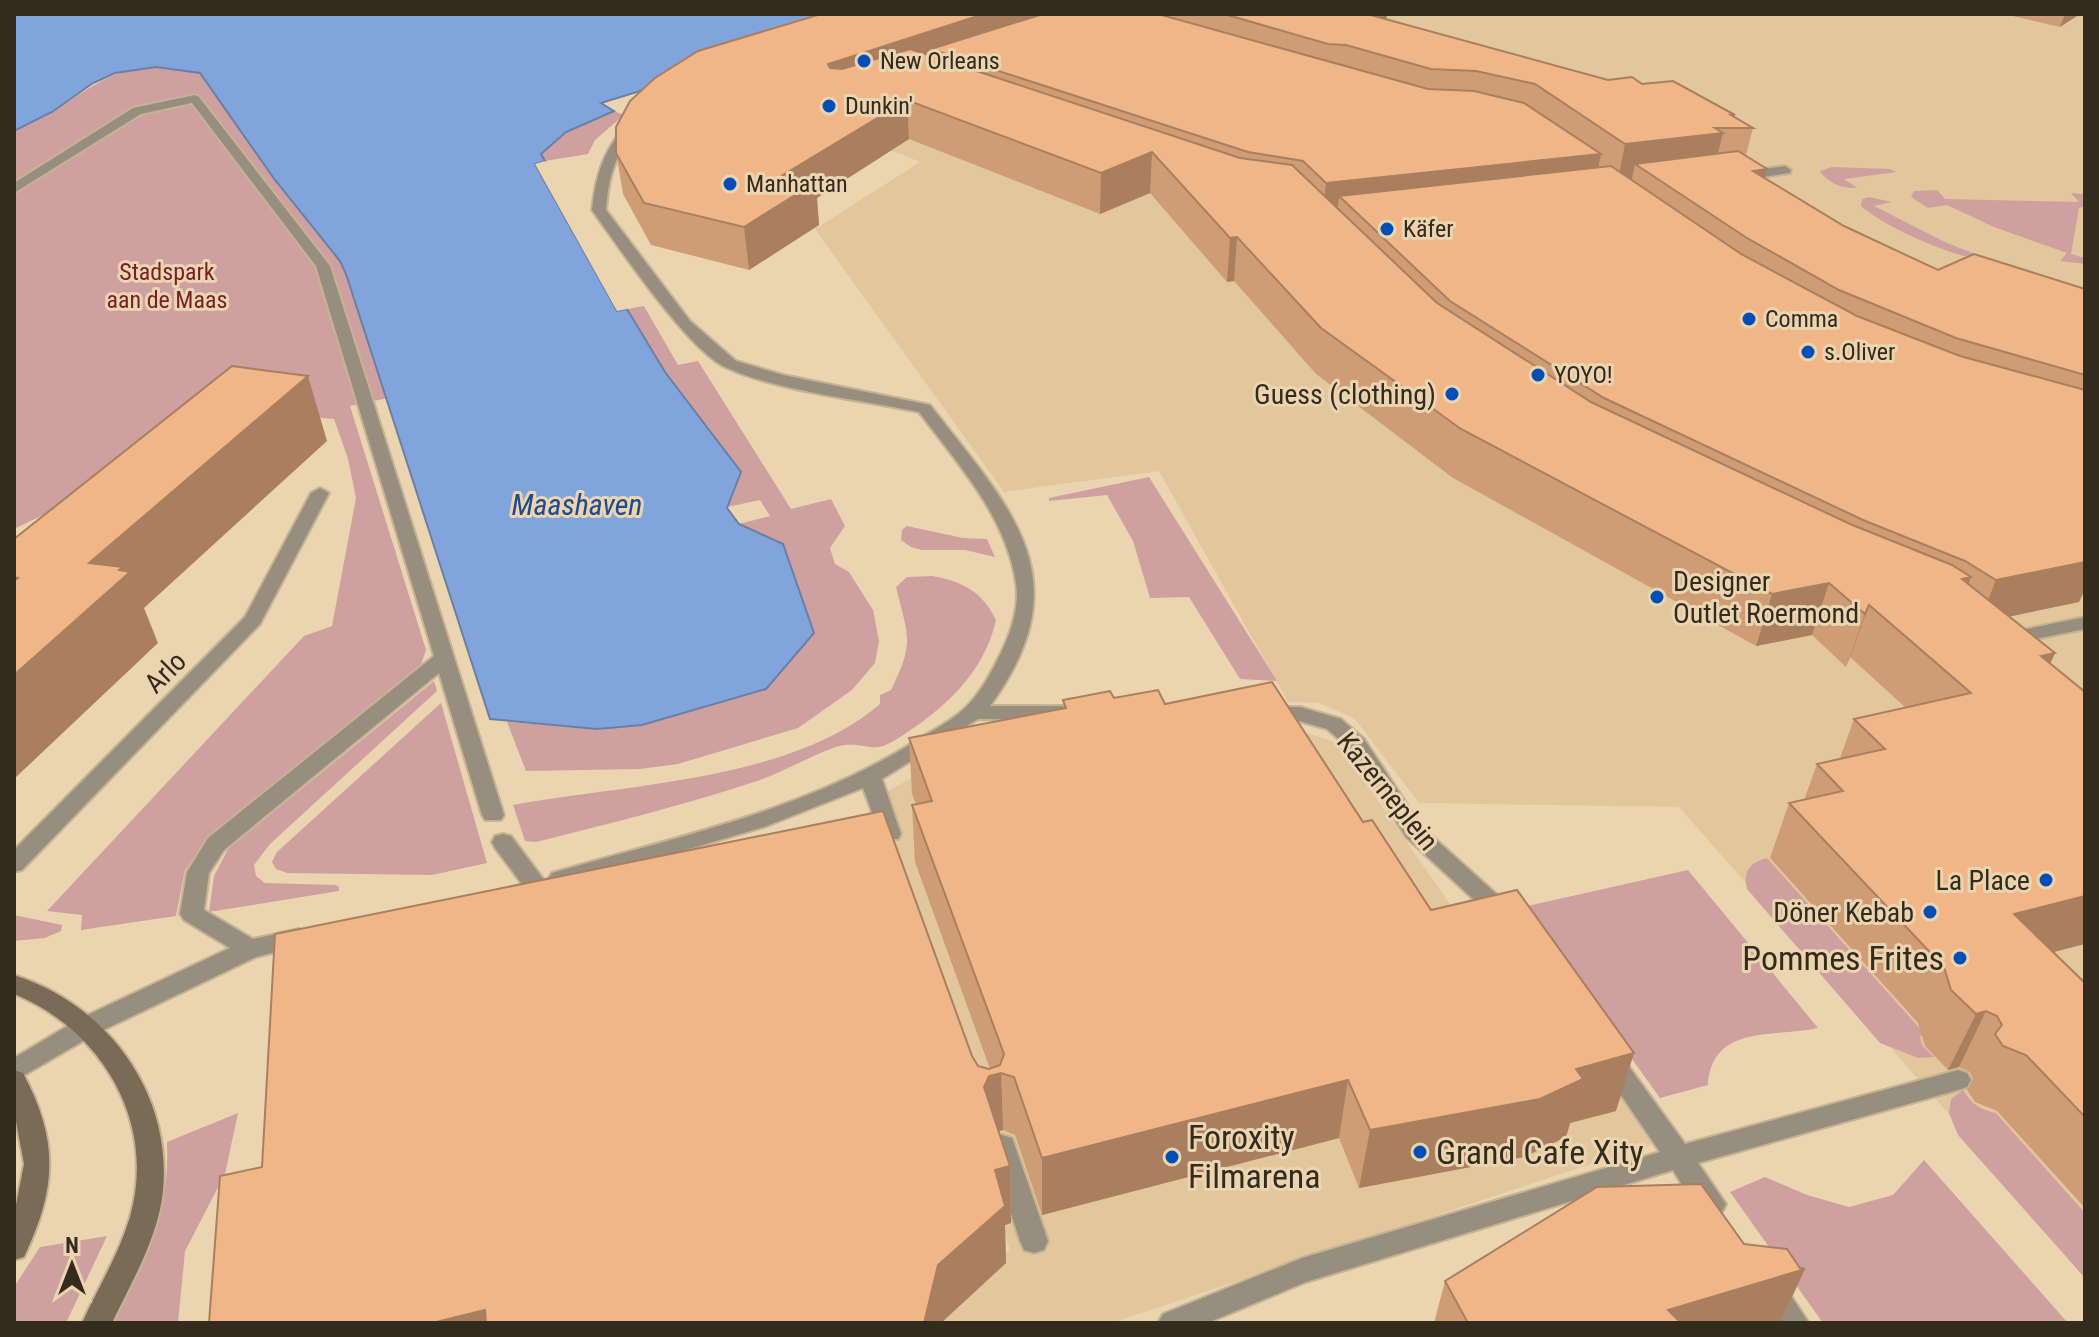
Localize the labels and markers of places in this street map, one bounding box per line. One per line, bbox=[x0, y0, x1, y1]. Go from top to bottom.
place label: New Orleans bbox=[880, 47, 1000, 75]
marker: New Orleans bbox=[855, 52, 873, 70]
place label: Dunkin' bbox=[845, 92, 913, 120]
marker: Dunkin' bbox=[820, 97, 838, 115]
place label: Manhattan bbox=[746, 170, 848, 198]
marker: Manhattan bbox=[721, 175, 739, 193]
place label: Käfer bbox=[1403, 215, 1453, 243]
marker: Käfer bbox=[1378, 220, 1396, 238]
place label: Comma bbox=[1765, 305, 1838, 333]
marker: Comma bbox=[1740, 310, 1758, 328]
place label: s.Oliver bbox=[1824, 338, 1895, 366]
marker: s.Oliver bbox=[1799, 343, 1817, 361]
place label: YOYO! bbox=[1554, 361, 1613, 389]
marker: YOYO! bbox=[1529, 366, 1547, 384]
place label: Guess (clothing) bbox=[1254, 378, 1436, 411]
marker: Guess (clothing) bbox=[1443, 385, 1461, 403]
place label: Designer Outlet Roermond bbox=[1673, 565, 1859, 630]
marker: Designer Outlet Roermond bbox=[1648, 588, 1666, 606]
place label: La Place bbox=[1935, 864, 2030, 897]
marker: La Place bbox=[2037, 871, 2055, 889]
place label: Döner Kebab bbox=[1773, 896, 1914, 929]
marker: Döner Kebab bbox=[1921, 903, 1939, 921]
place label: Pommes Frites bbox=[1742, 938, 1944, 978]
marker: Pommes Frites bbox=[1951, 949, 1969, 967]
place label: Foroxity Filmarena bbox=[1188, 1117, 1321, 1196]
place label: Grand Cafe Xity bbox=[1436, 1132, 1644, 1172]
marker: Grand Cafe Xity bbox=[1411, 1143, 1429, 1161]
marker: Foroxity Filmarena bbox=[1163, 1148, 1181, 1166]

